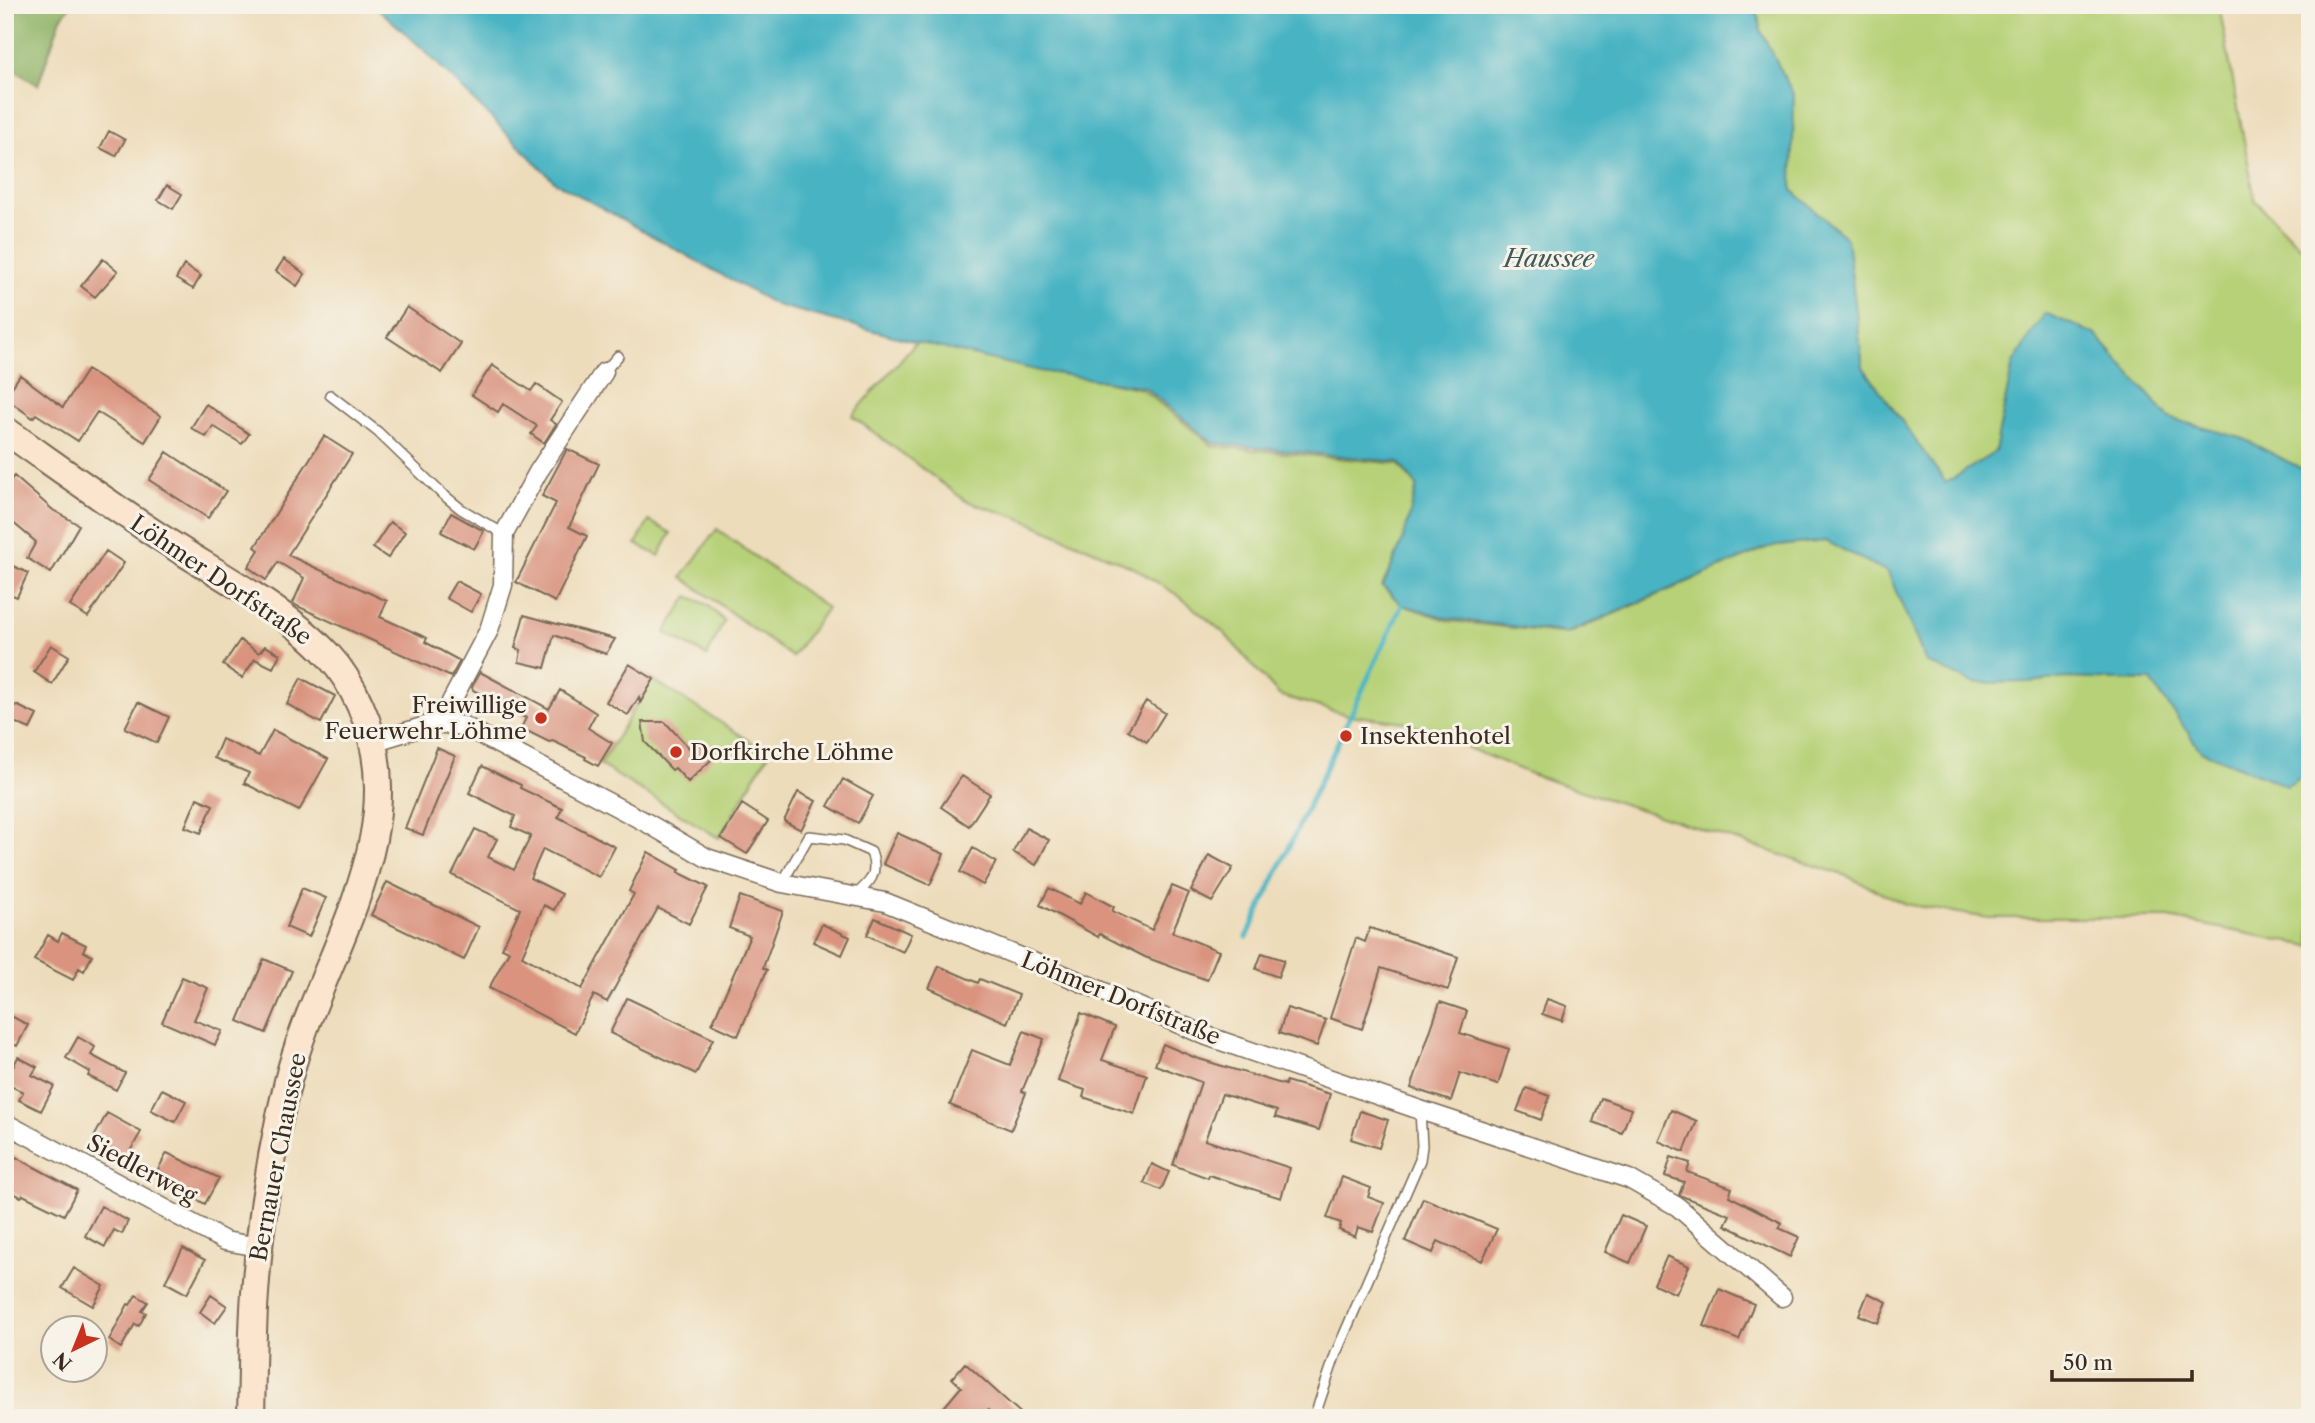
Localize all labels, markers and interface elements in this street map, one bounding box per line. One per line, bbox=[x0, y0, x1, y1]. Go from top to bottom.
water label: Haussee bbox=[1502, 244, 1596, 273]
street label: Löhmer Dorfstraße bbox=[125, 509, 317, 651]
place label: Freiwillige Feuerwehr Löhme bbox=[324, 691, 527, 745]
marker: Freiwillige Feuerwehr Löhme bbox=[533, 710, 549, 726]
place label: Insektenhotel bbox=[1360, 722, 1511, 750]
marker: Insektenhotel bbox=[1338, 728, 1354, 744]
place label: Dorfkirche Löhme bbox=[690, 738, 894, 766]
marker: Dorfkirche Löhme bbox=[668, 744, 684, 760]
street label: Löhmer Dorfstraße bbox=[1017, 945, 1225, 1051]
street label: Bernauer Chaussee bbox=[244, 1050, 312, 1264]
street label: Siedlerweg bbox=[82, 1128, 203, 1210]
north arrow bbox=[38, 1314, 108, 1384]
scale bar bbox=[2052, 1339, 2192, 1383]
text: N bbox=[49, 1347, 77, 1375]
text: 50 m bbox=[2063, 1350, 2113, 1375]

